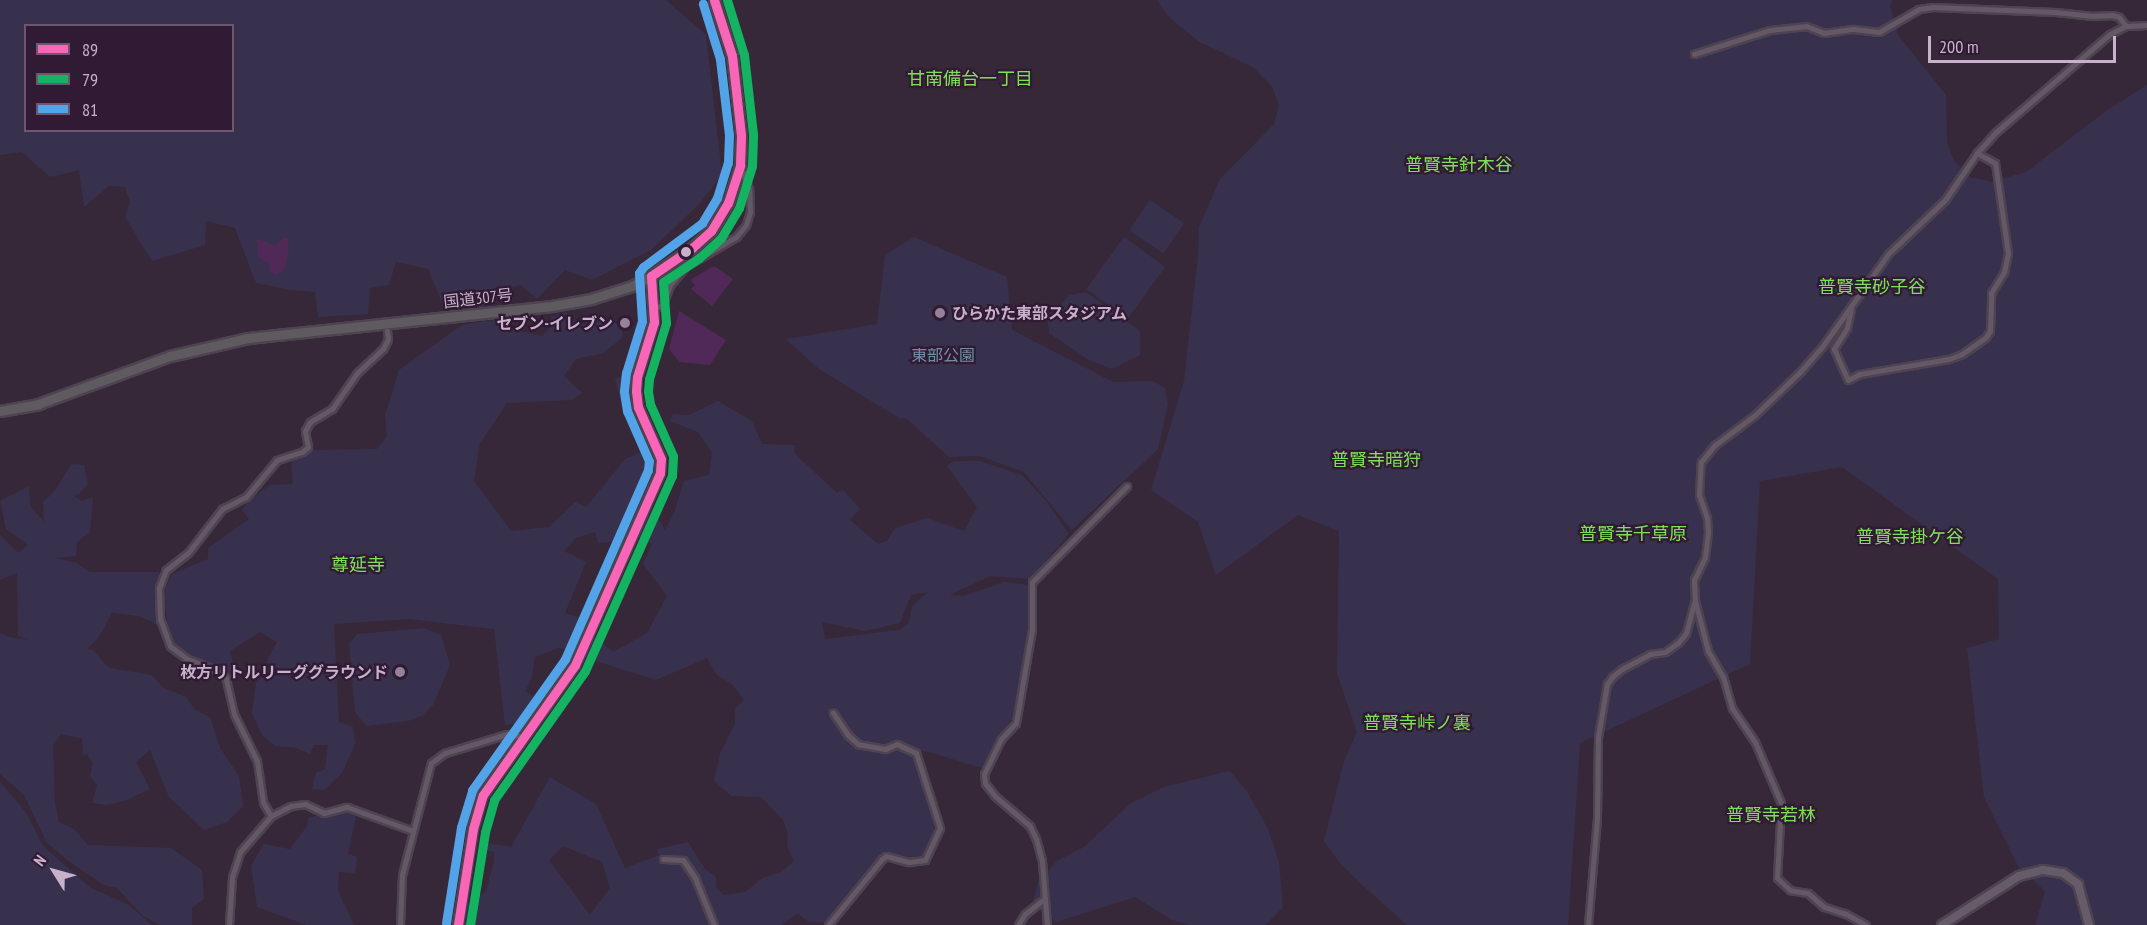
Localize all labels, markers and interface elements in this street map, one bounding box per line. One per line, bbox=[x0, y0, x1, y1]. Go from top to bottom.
legend bbox=[24, 24, 234, 132]
scale bar bbox=[1931, 24, 2118, 62]
text: 200 m bbox=[1939, 35, 1979, 58]
text: 89 bbox=[82, 38, 98, 61]
text: 79 bbox=[82, 68, 98, 91]
district label: 甘南備台一丁目 bbox=[907, 68, 1033, 90]
text: 81 bbox=[82, 98, 98, 121]
district label: 普賢寺針木谷 bbox=[1405, 154, 1513, 176]
unlabelled marker bbox=[680, 246, 692, 258]
district label: 普賢寺砂子谷 bbox=[1818, 276, 1926, 298]
street label: 国道307号 bbox=[442, 285, 514, 311]
place label: ひらかた東部スタジアム bbox=[952, 303, 1128, 323]
marker: ひらかた東部スタジアム bbox=[933, 306, 947, 320]
place label: セブン-イレブン bbox=[496, 313, 613, 333]
marker: セブン-イレブン bbox=[618, 316, 632, 330]
park label: 東部公園 bbox=[911, 345, 975, 365]
district label: 普賢寺暗狩 bbox=[1331, 449, 1421, 471]
district label: 普賢寺千草原 bbox=[1579, 523, 1687, 545]
district label: 普賢寺掛ケ谷 bbox=[1856, 526, 1964, 548]
district label: 尊延寺 bbox=[331, 554, 385, 576]
place label: 枚方リトルリーググラウンド bbox=[180, 662, 388, 682]
marker: 枚方リトルリーググラウンド bbox=[393, 665, 407, 679]
district label: 普賢寺峠ノ裏 bbox=[1363, 712, 1471, 734]
district label: 普賢寺若林 bbox=[1726, 804, 1816, 826]
north arrow bbox=[24, 841, 84, 901]
text: N bbox=[29, 851, 50, 870]

